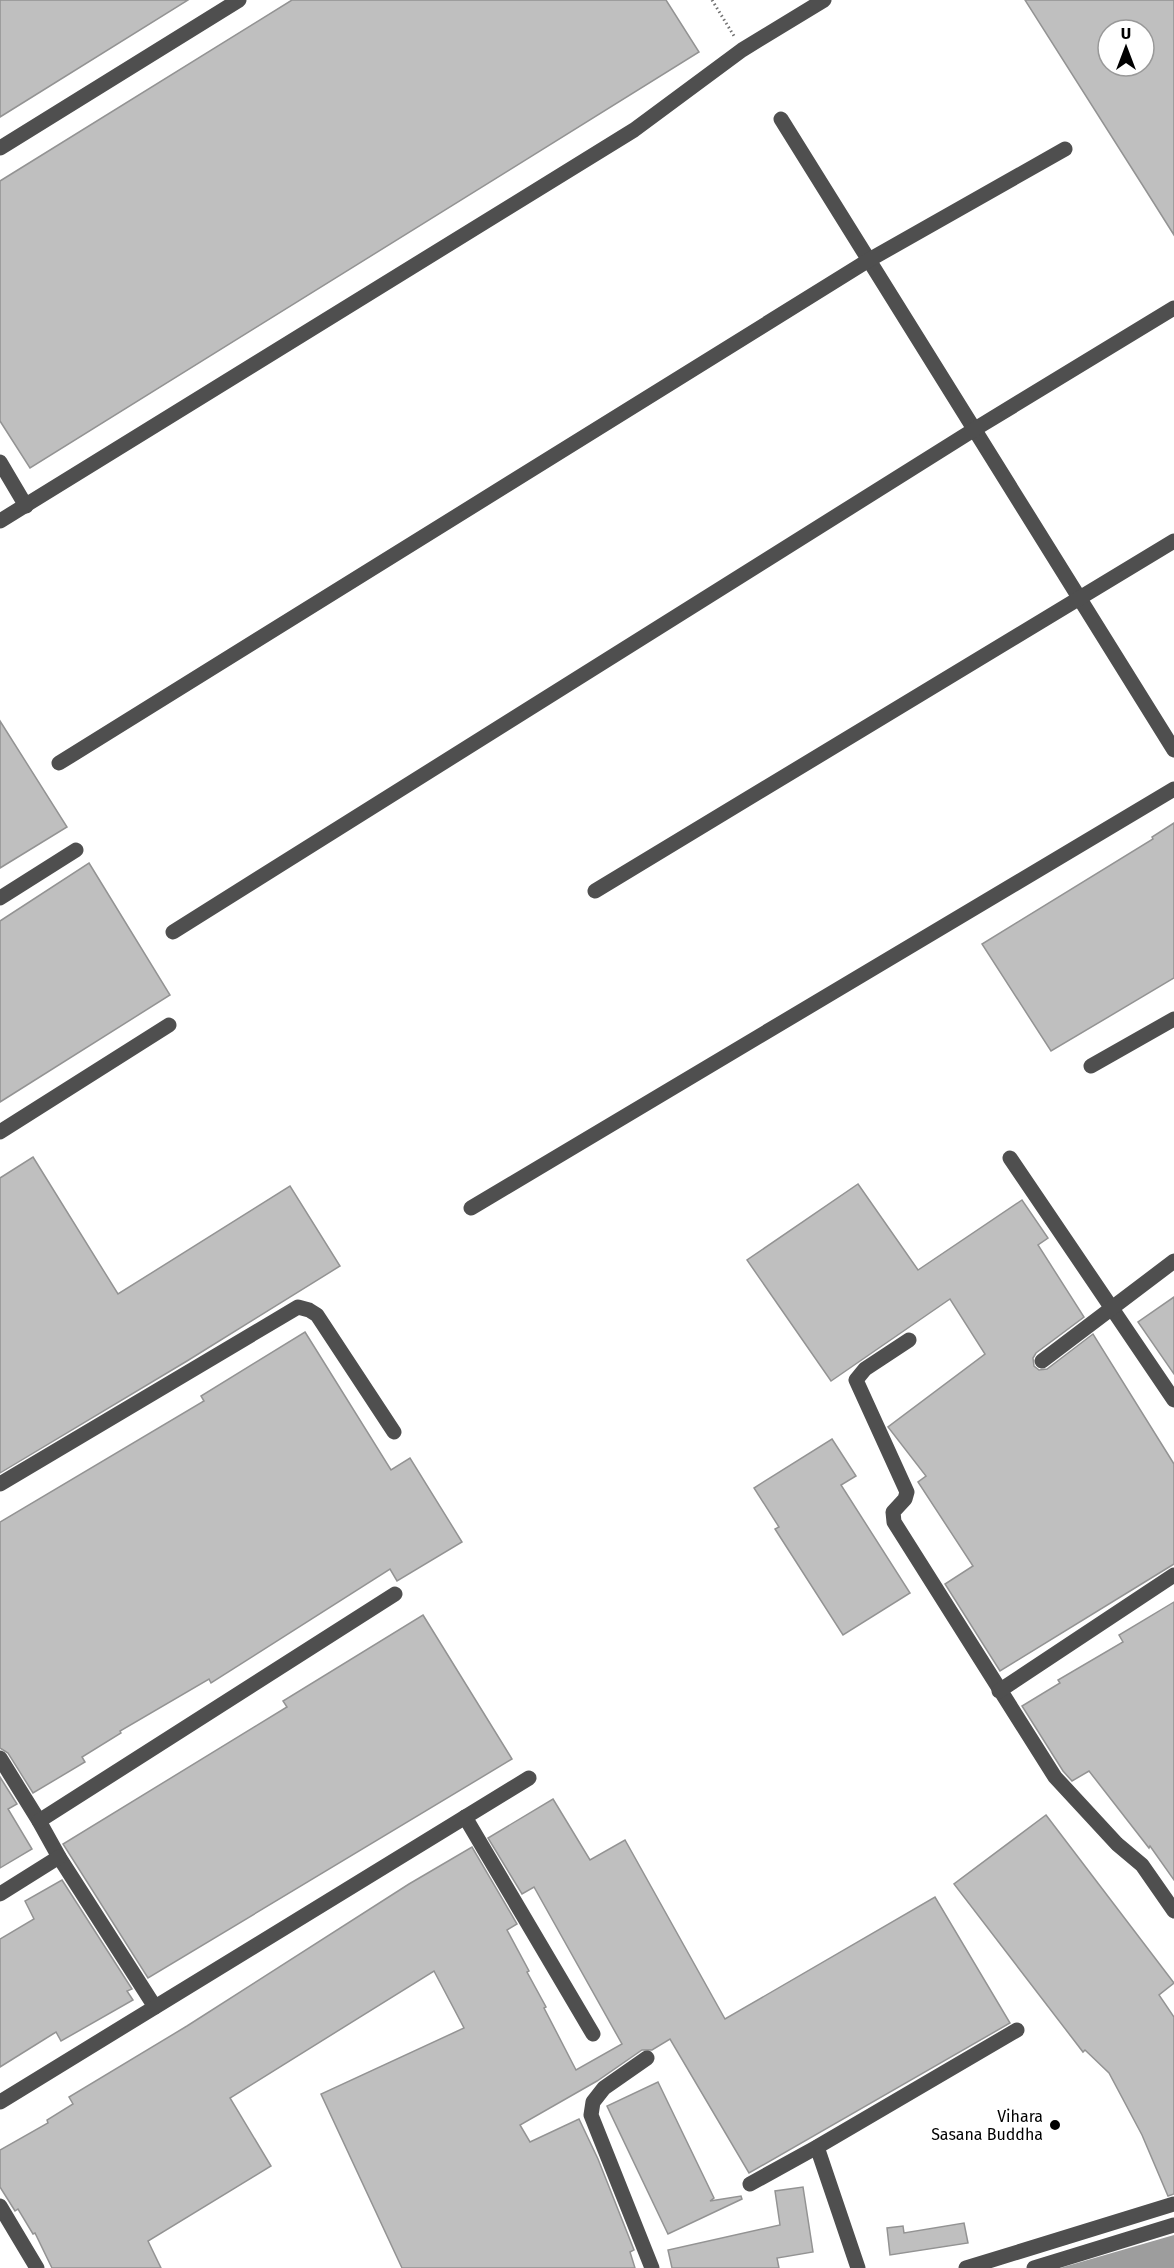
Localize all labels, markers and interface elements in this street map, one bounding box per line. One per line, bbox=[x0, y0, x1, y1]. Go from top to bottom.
north arrow bbox=[1096, 18, 1156, 78]
text: U bbox=[1121, 24, 1131, 43]
place label: Vihara Sasana Buddha bbox=[931, 2107, 1043, 2144]
marker: Vihara Sasana Buddha bbox=[1048, 2118, 1062, 2132]

